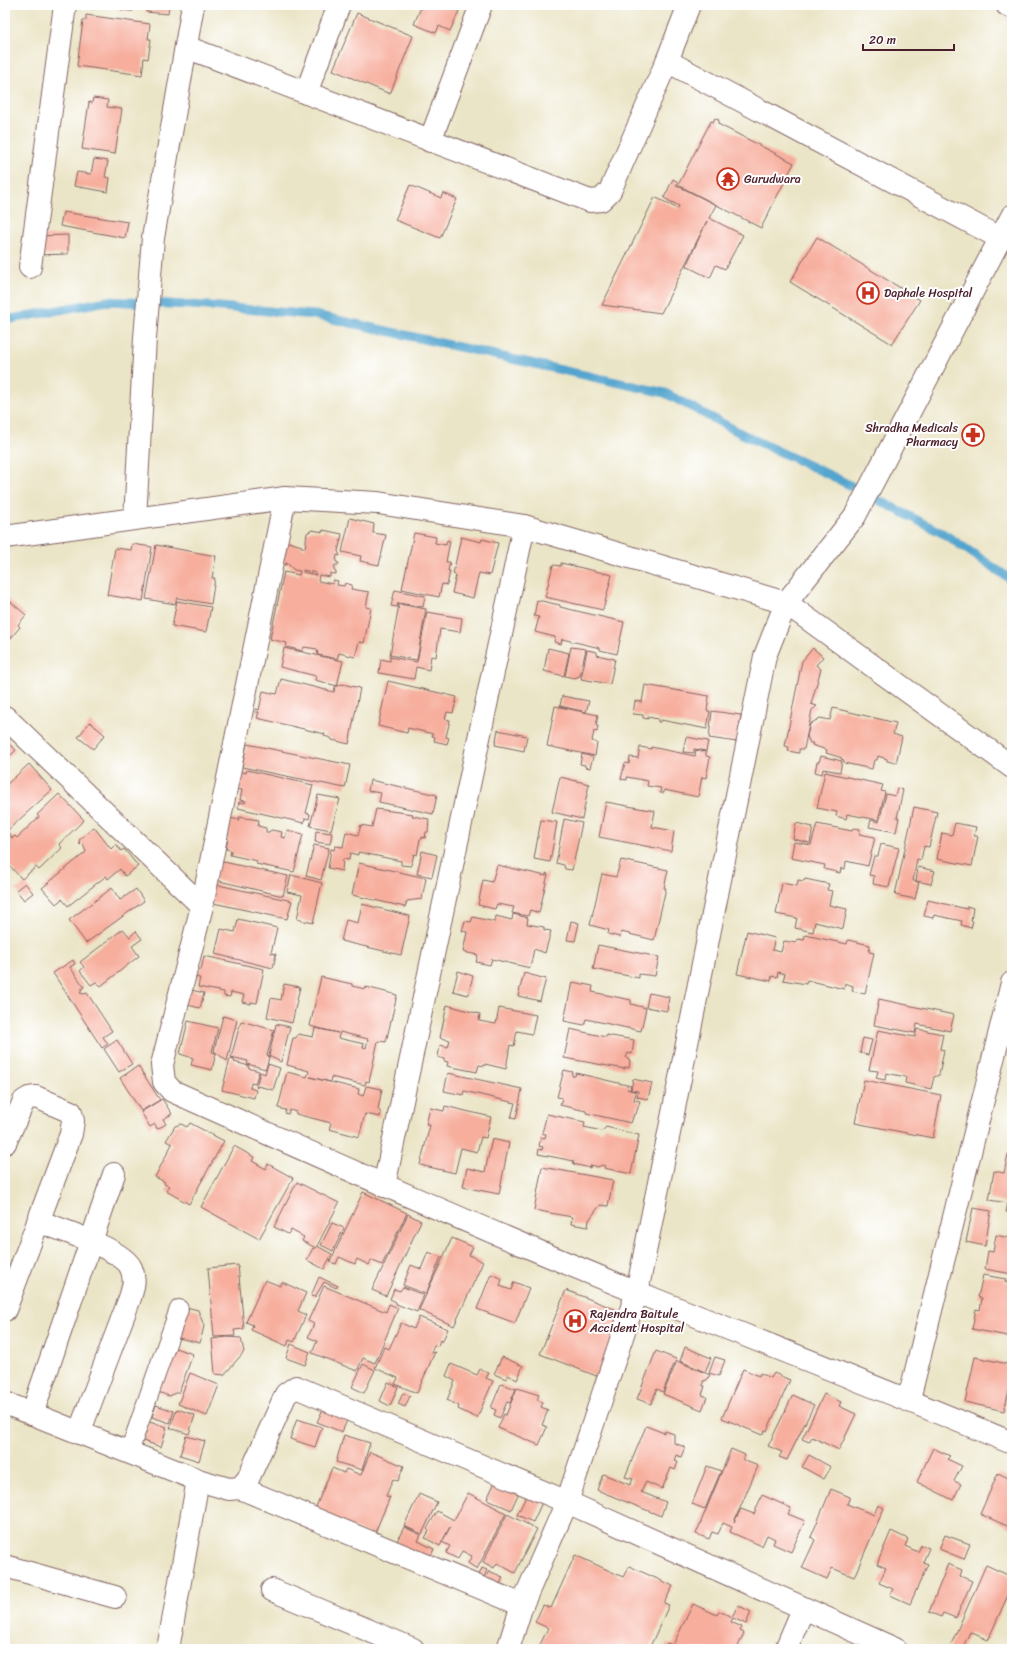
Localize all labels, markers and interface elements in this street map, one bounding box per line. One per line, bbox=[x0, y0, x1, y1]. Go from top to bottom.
scale bar bbox=[863, 26, 954, 52]
text: 20 m bbox=[869, 29, 896, 51]
temple icon: Gurudwara bbox=[715, 166, 741, 192]
place label: Gurudwara bbox=[744, 168, 801, 190]
hospital icon: Daphale Hospital bbox=[855, 280, 881, 306]
place label: Daphale Hospital bbox=[884, 282, 973, 304]
place label: Shradha Medicals Pharmacy bbox=[865, 417, 959, 453]
pharmacy icon: Shradha Medicals Pharmacy bbox=[960, 422, 986, 448]
place label: Rajendra Baitule Accident Hospital bbox=[589, 1303, 685, 1339]
hospital icon: Rajendra Baitule Accident Hospital bbox=[562, 1308, 588, 1334]

